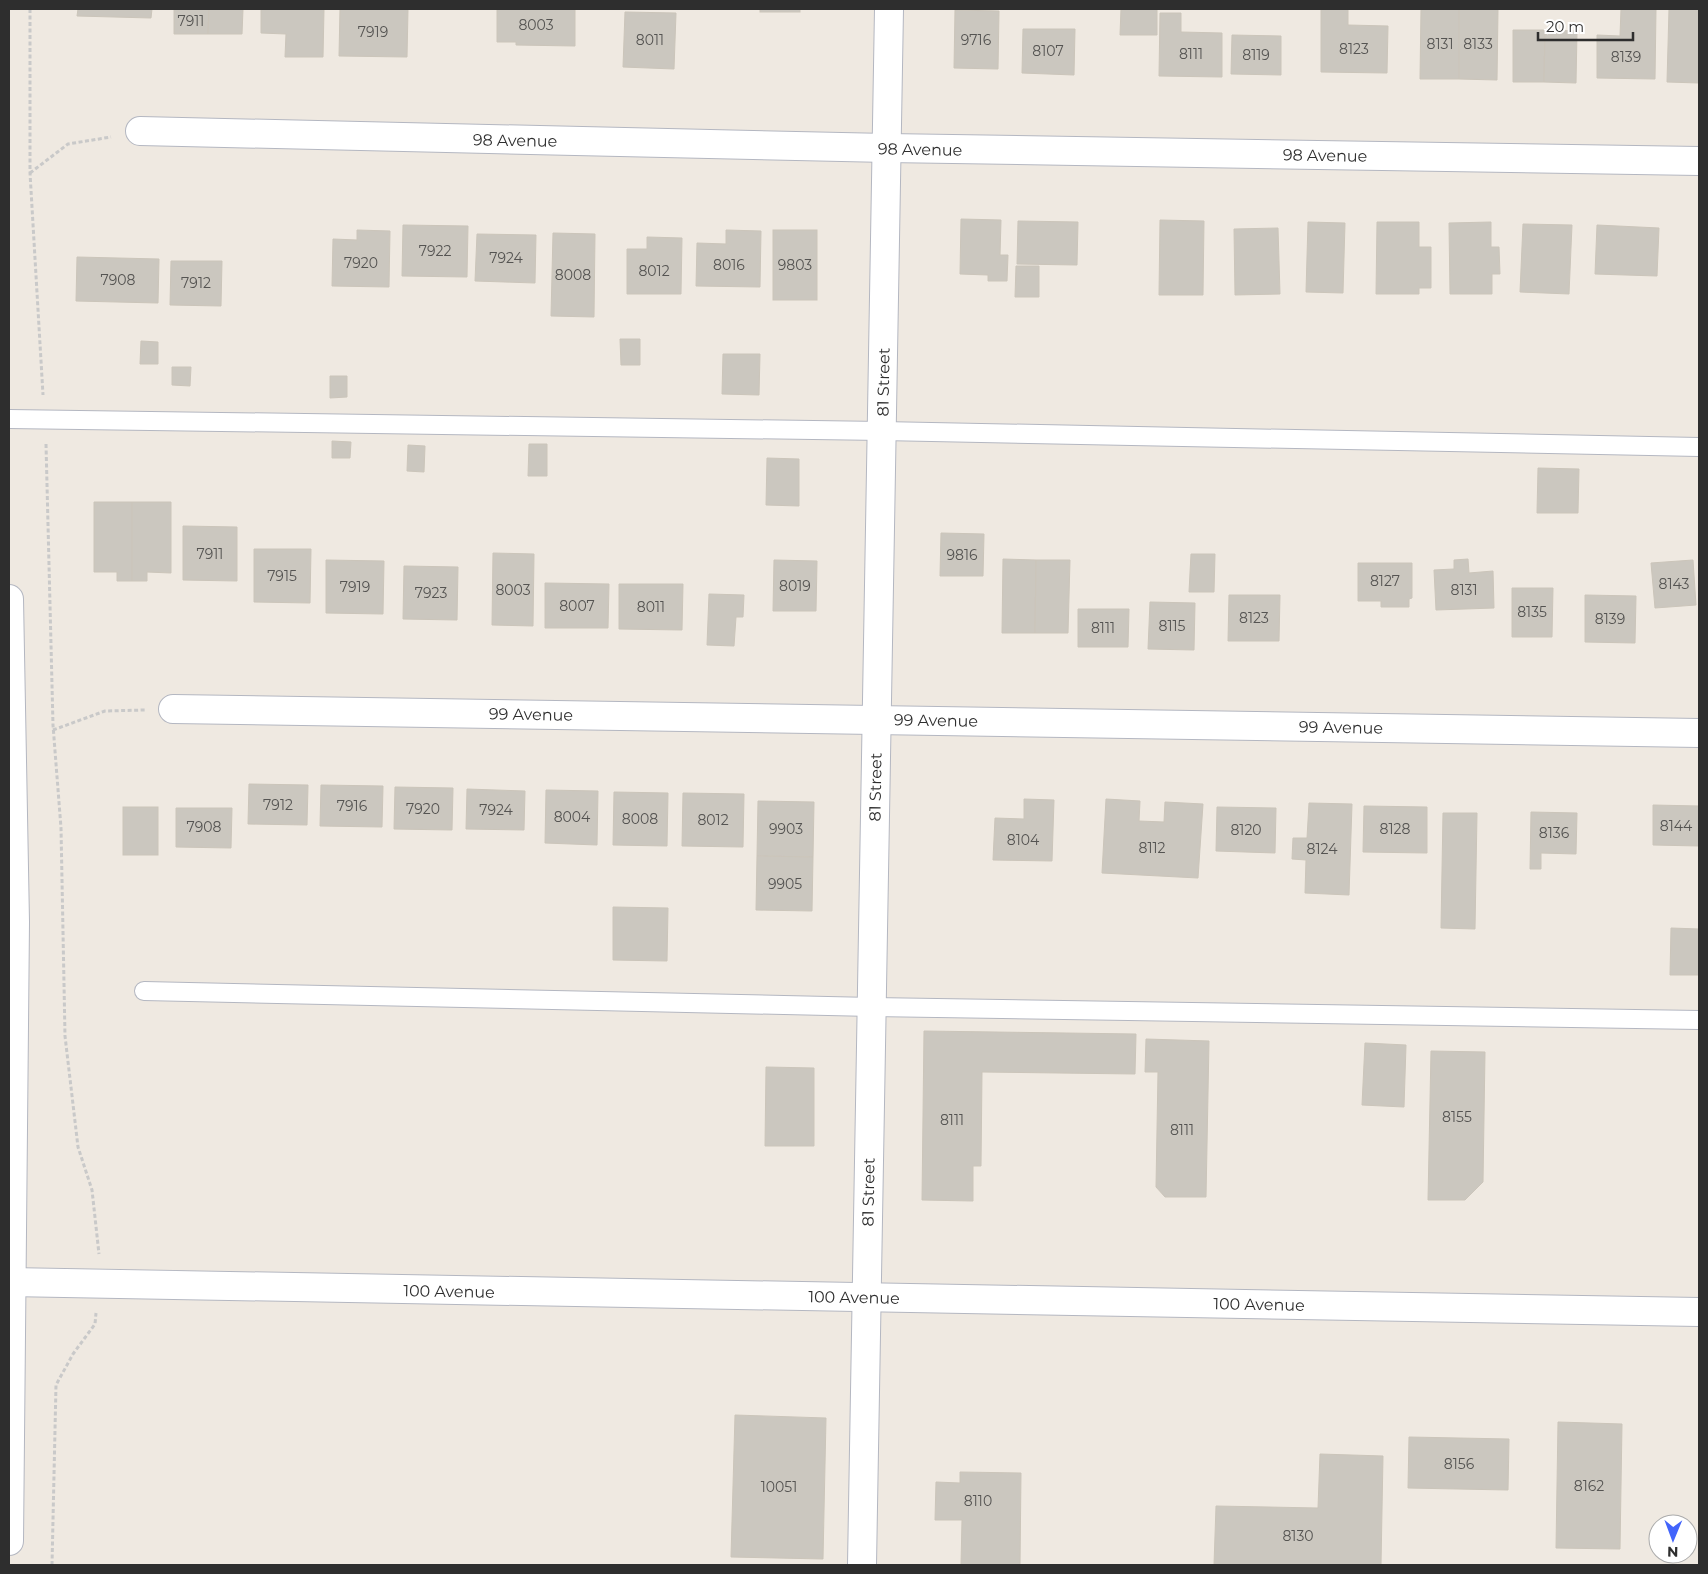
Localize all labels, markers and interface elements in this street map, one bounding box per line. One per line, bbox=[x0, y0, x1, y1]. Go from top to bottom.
scale bar bbox=[1538, 10, 1633, 42]
house number: 7911 bbox=[178, 12, 204, 30]
house number: 8003 bbox=[518, 16, 554, 34]
text: 20 m bbox=[1546, 17, 1584, 36]
house number: 7919 bbox=[358, 23, 388, 41]
house number: 8011 bbox=[636, 31, 664, 49]
house number: 9716 bbox=[961, 31, 992, 49]
house number: 8131 bbox=[1427, 35, 1453, 53]
house number: 8133 bbox=[1463, 35, 1493, 53]
house number: 8123 bbox=[1339, 40, 1369, 58]
house number: 8107 bbox=[1032, 42, 1064, 60]
house number: 8111 bbox=[1179, 45, 1203, 63]
house number: 8119 bbox=[1242, 46, 1270, 64]
house number: 8139 bbox=[1611, 48, 1641, 66]
street label: 98 Avenue bbox=[473, 130, 557, 151]
street label: 98 Avenue bbox=[878, 139, 962, 160]
street label: 98 Avenue bbox=[1283, 145, 1367, 166]
house number: 7922 bbox=[419, 242, 451, 260]
house number: 7924 bbox=[489, 249, 524, 267]
house number: 7920 bbox=[344, 254, 378, 272]
house number: 8016 bbox=[713, 256, 745, 274]
house number: 9803 bbox=[778, 256, 812, 274]
house number: 8012 bbox=[638, 262, 670, 280]
house number: 8008 bbox=[555, 266, 591, 284]
house number: 7908 bbox=[101, 271, 136, 289]
house number: 7912 bbox=[181, 274, 211, 292]
street label: 81 Street bbox=[873, 347, 894, 416]
house number: 7911 bbox=[197, 545, 223, 563]
house number: 9816 bbox=[946, 546, 978, 564]
house number: 7915 bbox=[267, 567, 297, 585]
house number: 8127 bbox=[1370, 572, 1400, 590]
house number: 8143 bbox=[1659, 575, 1690, 593]
house number: 8019 bbox=[779, 577, 811, 595]
house number: 7919 bbox=[340, 578, 370, 596]
house number: 8003 bbox=[495, 581, 531, 599]
house number: 8131 bbox=[1451, 581, 1477, 599]
house number: 7923 bbox=[415, 584, 447, 602]
house number: 8007 bbox=[559, 597, 595, 615]
house number: 8011 bbox=[637, 598, 665, 616]
house number: 8135 bbox=[1517, 603, 1547, 621]
house number: 8123 bbox=[1239, 609, 1269, 627]
house number: 8139 bbox=[1595, 610, 1625, 628]
house number: 8115 bbox=[1159, 617, 1186, 635]
house number: 8111 bbox=[1091, 619, 1115, 637]
street label: 99 Avenue bbox=[489, 704, 573, 725]
street label: 99 Avenue bbox=[894, 710, 978, 731]
street label: 99 Avenue bbox=[1299, 717, 1383, 738]
street label: 81 Street bbox=[865, 752, 886, 821]
house number: 7912 bbox=[263, 796, 293, 814]
house number: 7916 bbox=[337, 797, 368, 815]
house number: 7920 bbox=[406, 800, 440, 818]
house number: 7924 bbox=[479, 801, 514, 819]
house number: 8004 bbox=[554, 808, 591, 826]
house number: 8008 bbox=[622, 810, 658, 828]
house number: 8012 bbox=[697, 811, 729, 829]
house number: 8144 bbox=[1660, 817, 1693, 835]
house number: 7908 bbox=[187, 818, 222, 836]
house number: 9903 bbox=[769, 820, 803, 838]
house number: 8128 bbox=[1380, 820, 1411, 838]
house number: 8120 bbox=[1230, 821, 1262, 839]
house number: 8136 bbox=[1539, 824, 1570, 842]
house number: 8104 bbox=[1007, 831, 1040, 849]
house number: 8112 bbox=[1139, 839, 1166, 857]
house number: 8124 bbox=[1307, 840, 1338, 858]
house number: 9905 bbox=[768, 875, 802, 893]
house number: 8155 bbox=[1442, 1108, 1472, 1126]
house number: 8111 bbox=[940, 1111, 964, 1129]
house number: 8111 bbox=[1170, 1121, 1194, 1139]
street label: 81 Street bbox=[858, 1157, 879, 1226]
street label: 100 Avenue bbox=[403, 1281, 495, 1302]
street label: 100 Avenue bbox=[808, 1287, 900, 1308]
street label: 100 Avenue bbox=[1213, 1294, 1305, 1315]
house number: 8156 bbox=[1444, 1455, 1475, 1473]
house number: 8162 bbox=[1574, 1477, 1604, 1495]
house number: 10051 bbox=[761, 1478, 797, 1496]
house number: 8110 bbox=[964, 1492, 992, 1510]
north arrow bbox=[1648, 1514, 1698, 1564]
house number: 8130 bbox=[1282, 1527, 1314, 1545]
text: N bbox=[1667, 1543, 1679, 1561]

